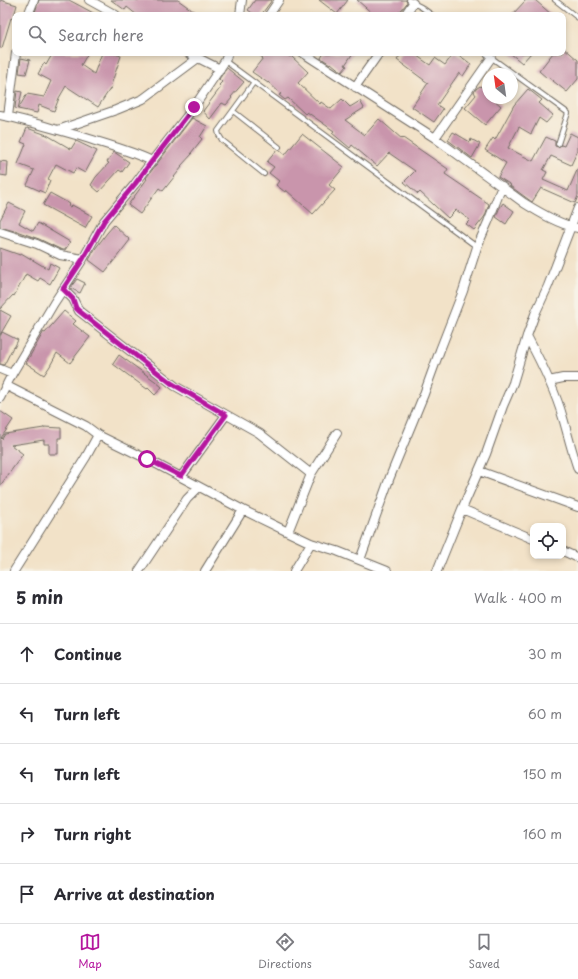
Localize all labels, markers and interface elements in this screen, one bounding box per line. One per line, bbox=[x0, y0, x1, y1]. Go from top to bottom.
search box bbox=[12, 12, 566, 56]
icon: search bbox=[26, 23, 48, 45]
text: Search here bbox=[58, 23, 144, 46]
north arrow bbox=[482, 68, 518, 104]
route end bbox=[185, 98, 203, 116]
route start bbox=[138, 450, 156, 468]
map controls bbox=[530, 523, 566, 559]
button: locate bbox=[530, 523, 566, 559]
text: 5 min bbox=[16, 584, 63, 610]
text: Walk · 400 m bbox=[474, 588, 562, 607]
text: Continue bbox=[54, 642, 122, 665]
icon: ahead bbox=[16, 643, 38, 665]
text: 30 m bbox=[528, 644, 562, 663]
text: Turn left bbox=[54, 702, 120, 725]
icon: left bbox=[16, 703, 38, 725]
text: 60 m bbox=[528, 704, 562, 723]
text: Turn left bbox=[54, 762, 120, 785]
icon: left bbox=[16, 763, 38, 785]
text: 150 m bbox=[523, 764, 562, 783]
text: Turn right bbox=[54, 822, 131, 845]
icon: right bbox=[16, 823, 38, 845]
text: 160 m bbox=[523, 824, 562, 843]
text: Arrive at destination bbox=[54, 882, 215, 905]
icon: arrive bbox=[16, 883, 38, 905]
tab: Map bbox=[78, 931, 102, 972]
tab: Directions bbox=[258, 931, 312, 972]
tab: Saved bbox=[468, 931, 500, 972]

